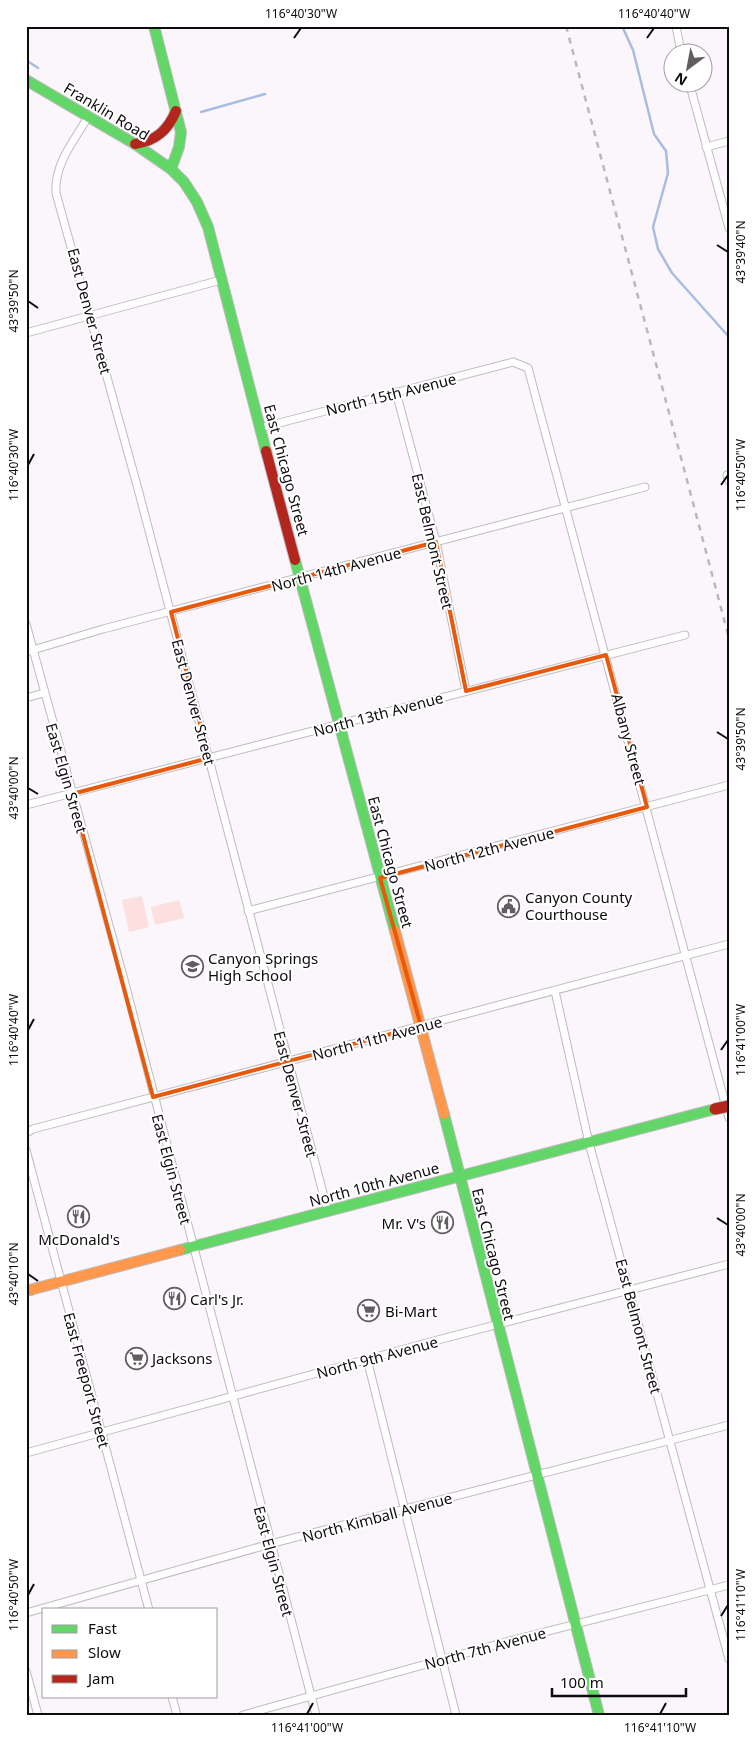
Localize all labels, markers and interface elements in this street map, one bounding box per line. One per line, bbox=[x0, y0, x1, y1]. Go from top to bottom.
text: 116°40'30"W bbox=[265, 5, 337, 22]
text: 116°40'40"W bbox=[618, 5, 690, 22]
north arrow bbox=[662, 42, 712, 92]
text: N bbox=[671, 68, 691, 91]
street label: Franklin Road bbox=[61, 78, 153, 144]
text: 43°39'40"N bbox=[732, 220, 749, 284]
street label: East Denver Street bbox=[64, 246, 117, 377]
text: 43°39'50"N bbox=[5, 269, 22, 333]
street label: North 15th Avenue bbox=[324, 368, 458, 420]
street label: East Chicago Street bbox=[260, 402, 314, 539]
text: 116°40'30"W bbox=[5, 429, 22, 501]
text: 116°40'50"W bbox=[732, 439, 749, 511]
street label: East Belmont Street bbox=[408, 471, 458, 611]
street label: North 14th Avenue bbox=[269, 542, 403, 596]
street label: East Denver Street bbox=[168, 637, 221, 768]
street label: North 13th Avenue bbox=[311, 687, 445, 741]
street label: Albany Street bbox=[607, 691, 651, 787]
text: 43°39'50"N bbox=[732, 707, 749, 771]
street label: East Elgin Street bbox=[42, 721, 92, 836]
text: 43°40'00"N bbox=[5, 756, 22, 820]
street label: East Chicago Street bbox=[364, 794, 418, 931]
street label: North 12th Avenue bbox=[422, 822, 556, 876]
place label: Canyon County Courthouse bbox=[525, 887, 633, 924]
public building icon: Canyon County Courthouse bbox=[497, 894, 521, 918]
place label: Canyon Springs High School bbox=[208, 948, 318, 985]
school or university icon: Canyon Springs High School bbox=[180, 955, 204, 979]
text: 116°40'40"W bbox=[5, 994, 22, 1066]
text: 116°41'00"W bbox=[732, 1004, 749, 1076]
street label: North 11th Avenue bbox=[310, 1011, 444, 1065]
street label: East Denver Street bbox=[270, 1029, 323, 1160]
street label: East Elgin Street bbox=[148, 1112, 197, 1227]
street label: North 10th Avenue bbox=[307, 1157, 441, 1211]
street label: East Chicago Street bbox=[468, 1186, 520, 1323]
text: 43°40'00"N bbox=[732, 1193, 749, 1257]
restaurant icon: McDonald's bbox=[67, 1204, 91, 1228]
restaurant icon: Mr. V's bbox=[430, 1211, 454, 1235]
place label: Mr. V's bbox=[382, 1213, 426, 1233]
place label: McDonald's bbox=[38, 1229, 120, 1249]
text: 43°40'10"N bbox=[5, 1242, 22, 1306]
street label: East Belmont Street bbox=[611, 1256, 667, 1396]
restaurant icon: Carl's Jr. bbox=[162, 1287, 186, 1311]
place label: Carl's Jr. bbox=[190, 1289, 244, 1309]
supermarket icon: Bi-Mart bbox=[357, 1299, 381, 1323]
place label: Bi-Mart bbox=[385, 1301, 438, 1321]
street label: East Freeport Street bbox=[59, 1310, 115, 1451]
street label: North 9th Avenue bbox=[314, 1331, 440, 1383]
supermarket icon: Jacksons bbox=[124, 1346, 148, 1370]
place label: Jacksons bbox=[150, 1348, 212, 1368]
street label: North Kimball Avenue bbox=[300, 1487, 454, 1547]
street label: East Elgin Street bbox=[250, 1504, 299, 1619]
text: 116°40'50"W bbox=[5, 1559, 22, 1631]
text: 116°41'10"W bbox=[732, 1569, 749, 1641]
legend bbox=[42, 1608, 218, 1698]
text: Fast bbox=[88, 1618, 117, 1638]
street label: North 7th Avenue bbox=[422, 1622, 548, 1674]
text: Slow bbox=[88, 1642, 121, 1662]
scale bar bbox=[552, 1666, 686, 1698]
text: Jam bbox=[86, 1668, 115, 1688]
text: 100 m bbox=[560, 1672, 604, 1692]
text: 116°41'00"W bbox=[271, 1719, 343, 1736]
text: 116°41'10"W bbox=[624, 1719, 696, 1736]

